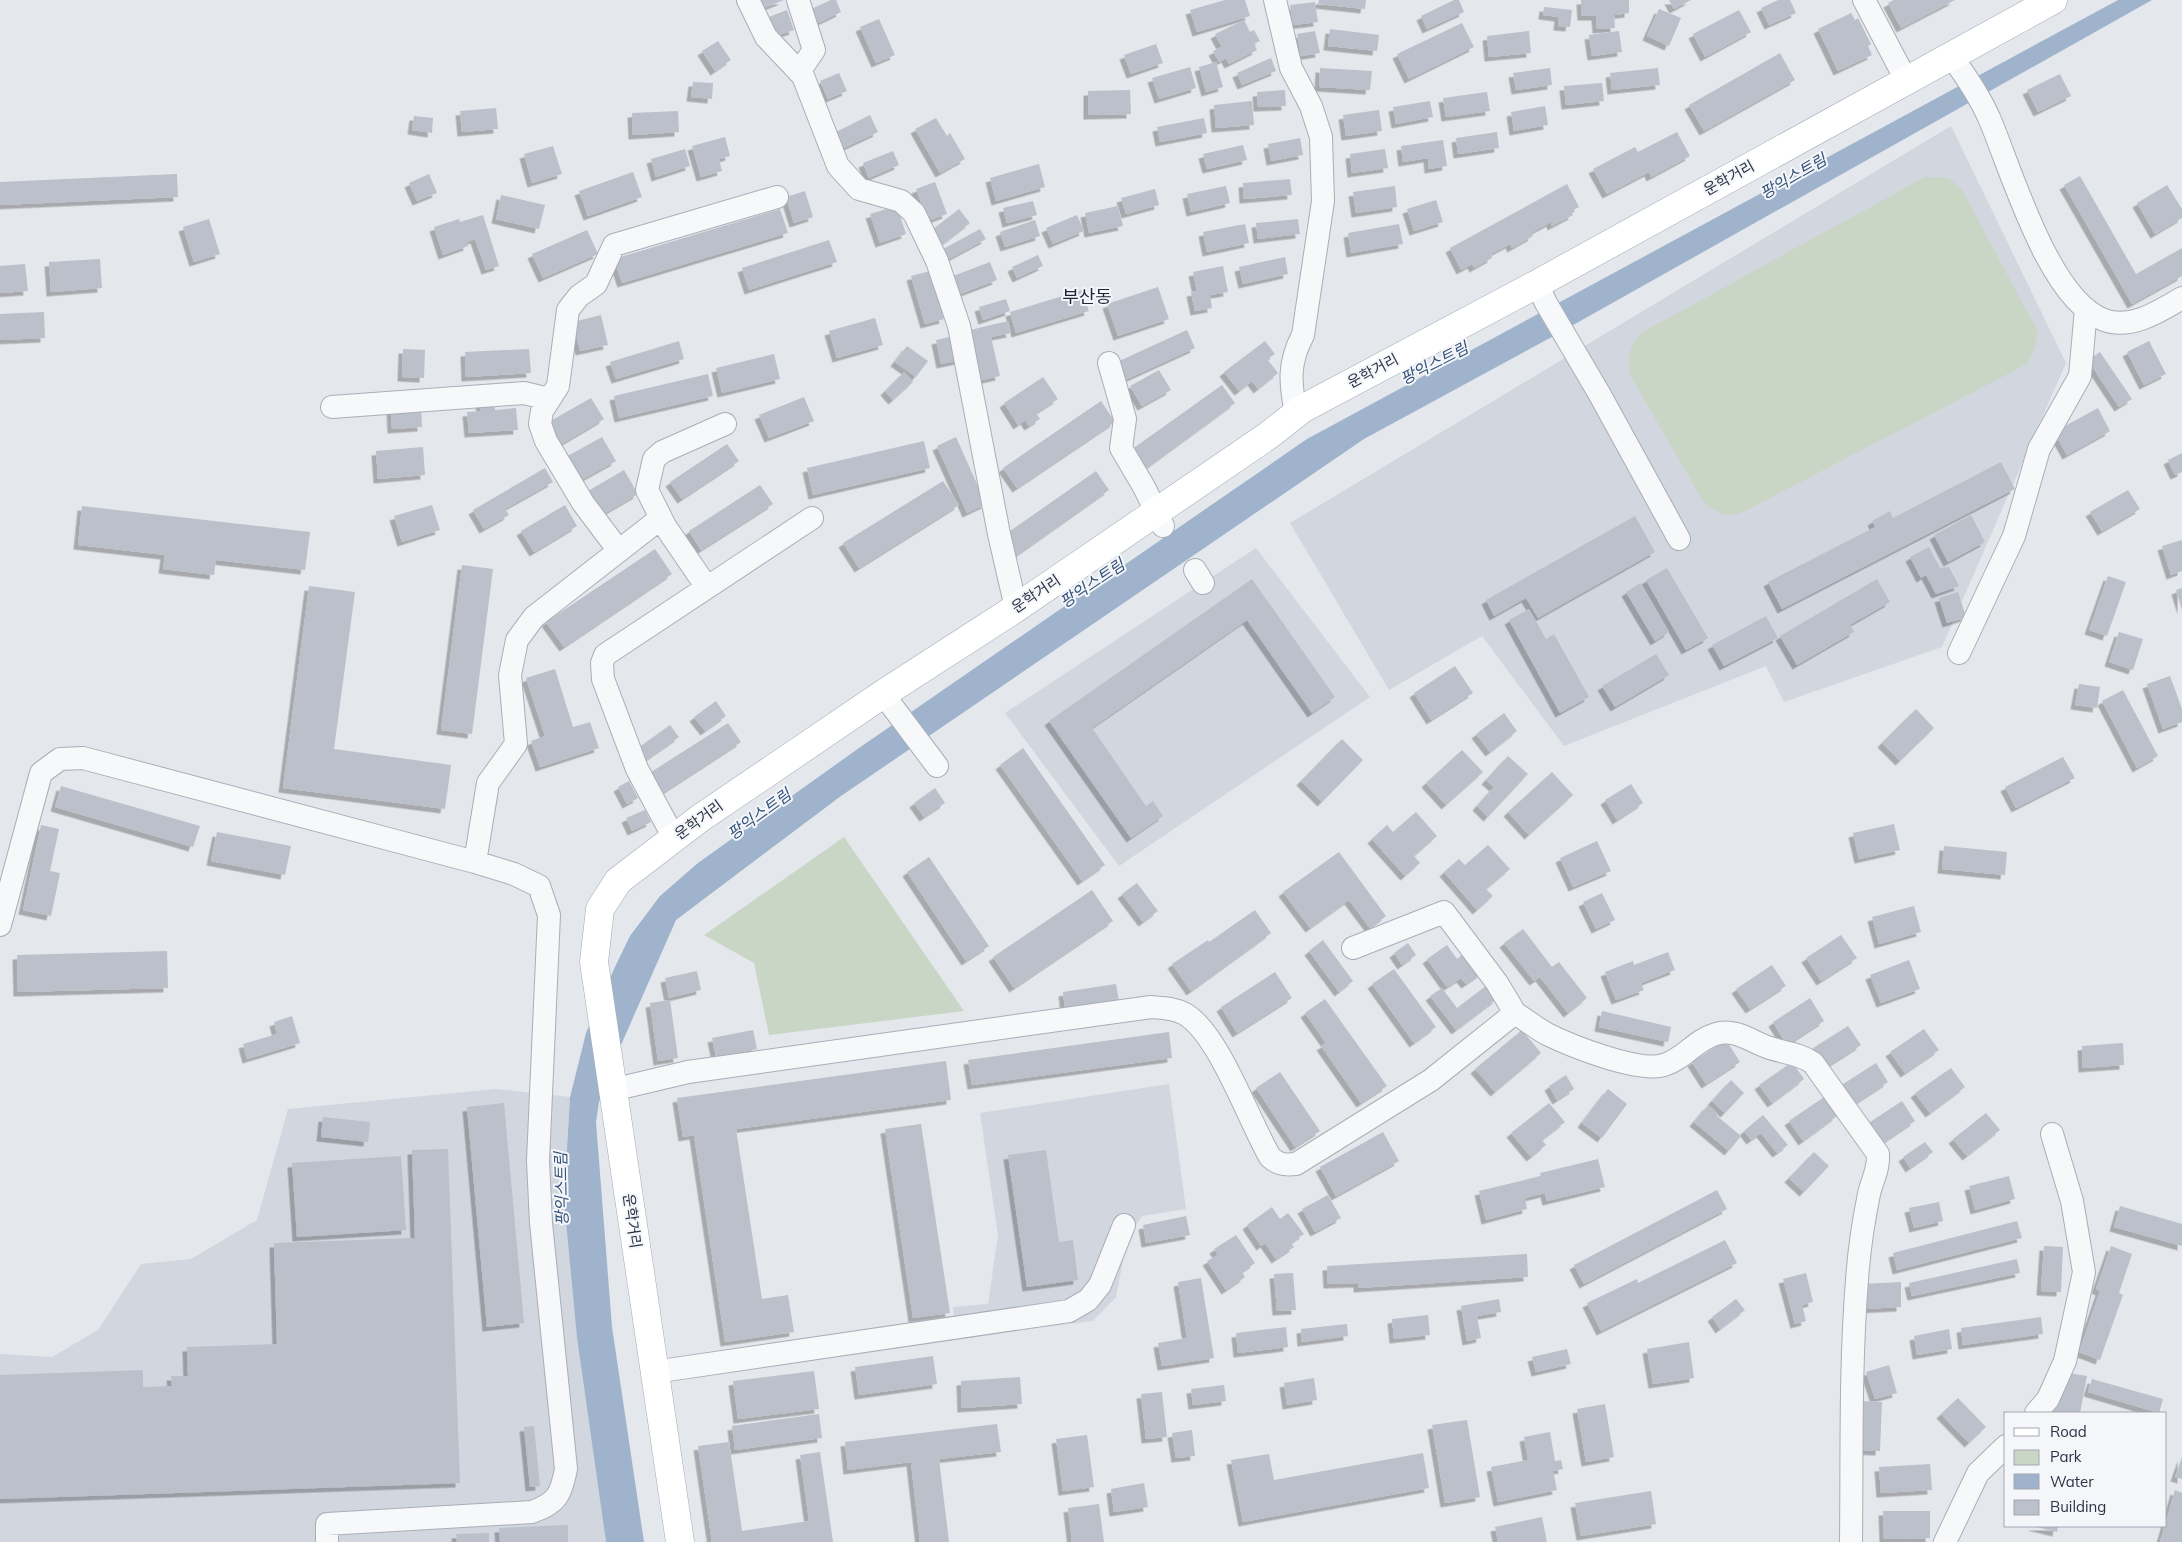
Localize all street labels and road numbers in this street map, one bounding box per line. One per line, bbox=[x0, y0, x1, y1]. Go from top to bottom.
street label: 운학거리 bbox=[1700, 156, 1758, 199]
street label: 운학거리 bbox=[1344, 349, 1402, 392]
street label: 운학거리 bbox=[1008, 570, 1064, 617]
street label: 운학거리 bbox=[671, 796, 727, 844]
street label: 운학거리 bbox=[619, 1192, 646, 1250]

